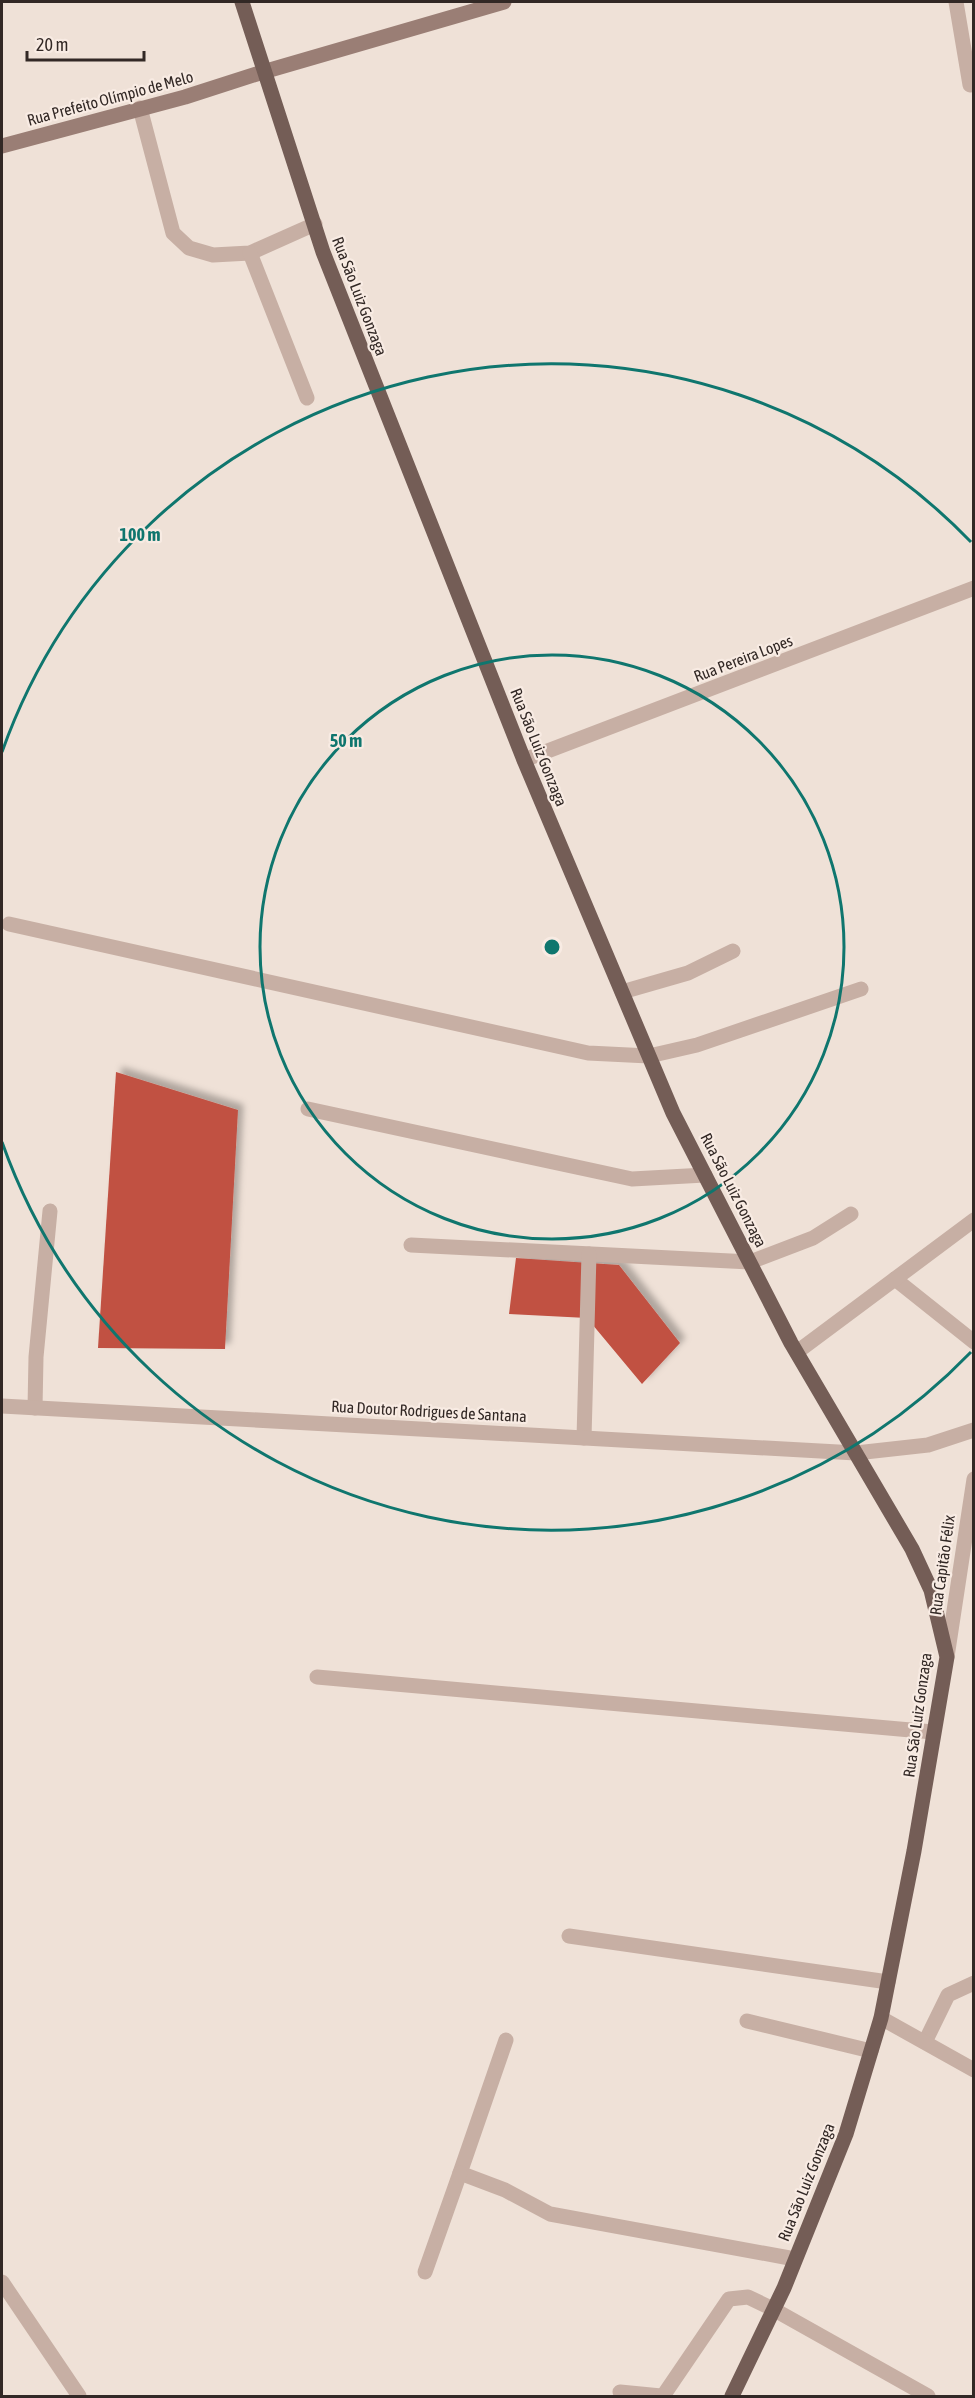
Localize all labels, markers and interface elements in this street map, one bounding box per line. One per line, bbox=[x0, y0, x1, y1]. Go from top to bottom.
scale bar bbox=[27, 24, 144, 62]
text: 20 m bbox=[36, 34, 68, 55]
street label: Rua Prefeito Olímpio de Melo bbox=[25, 67, 195, 130]
street label: Rua São Luiz Gonzaga bbox=[328, 234, 391, 358]
text: 100 m bbox=[120, 524, 160, 545]
street label: Rua Pereira Lopes bbox=[691, 631, 796, 686]
street label: Rua São Luiz Gonzaga bbox=[506, 685, 571, 809]
text: 50 m bbox=[330, 730, 362, 751]
centre of rings bbox=[542, 937, 562, 957]
street label: Rua São Luiz Gonzaga bbox=[697, 1130, 771, 1251]
street label: Rua Doutor Rodrigues de Santana bbox=[331, 1397, 527, 1426]
street label: Rua Capitão Félix bbox=[926, 1513, 959, 1616]
street label: Rua São Luiz Gonzaga bbox=[899, 1651, 936, 1779]
street label: Rua São Luiz Gonzaga bbox=[774, 2120, 839, 2244]

